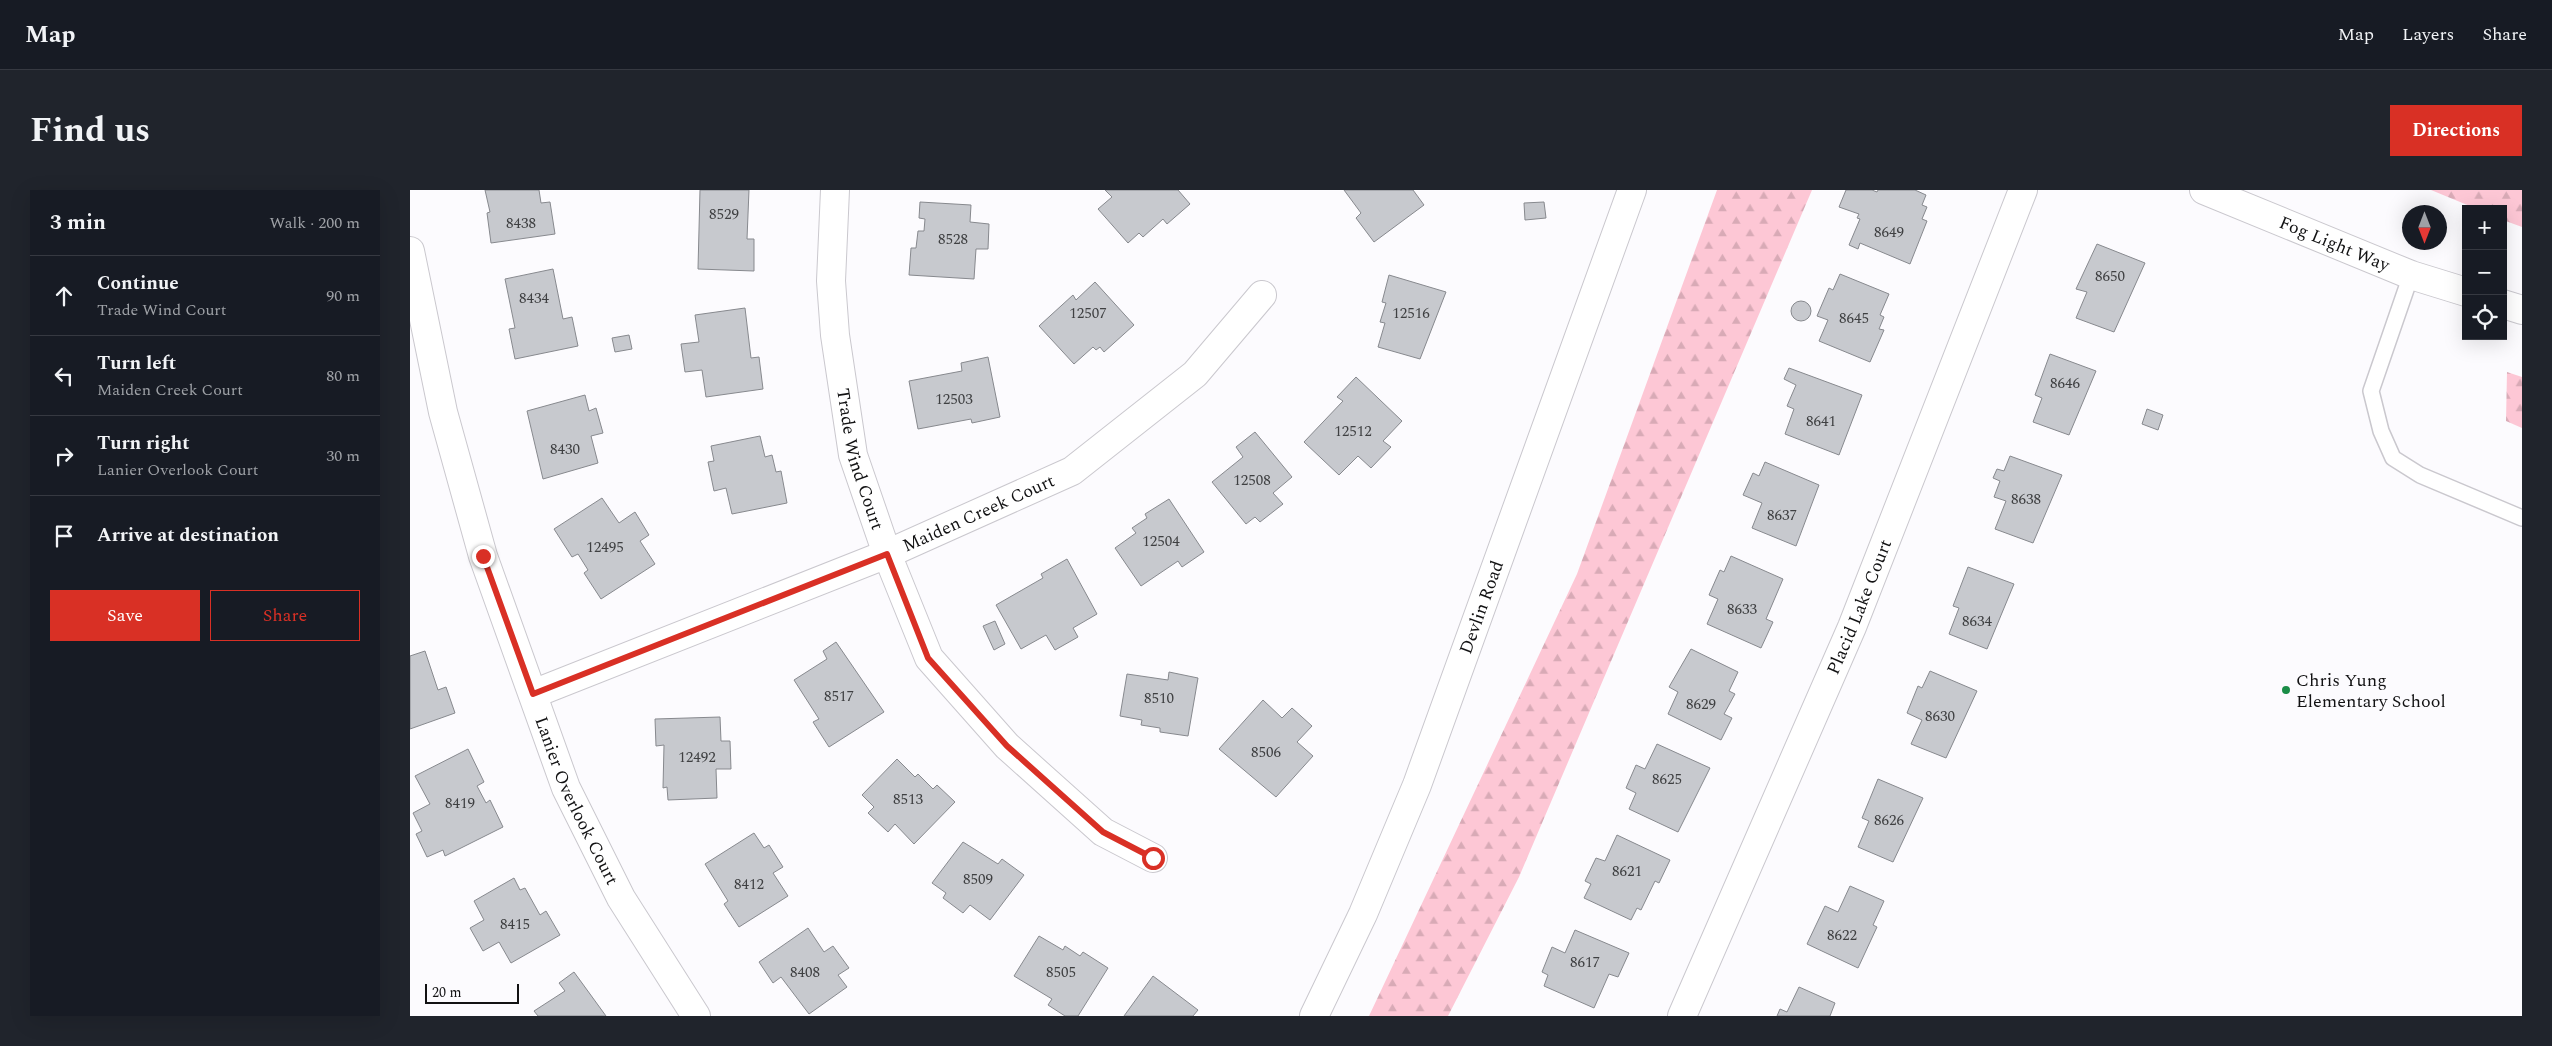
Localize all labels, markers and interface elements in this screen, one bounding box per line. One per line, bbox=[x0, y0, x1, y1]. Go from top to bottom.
text: Map bbox=[25, 17, 75, 53]
text: Map bbox=[2338, 21, 2374, 48]
text: Layers bbox=[2402, 21, 2454, 48]
text: Share bbox=[2482, 21, 2527, 48]
text: Find us bbox=[30, 104, 150, 157]
button: Directions bbox=[2390, 105, 2522, 156]
house number: 8529 bbox=[709, 203, 739, 226]
north arrow bbox=[2402, 205, 2447, 250]
map controls bbox=[2462, 205, 2507, 340]
button: + bbox=[2462, 205, 2507, 250]
text: 3 min bbox=[50, 207, 106, 239]
street label: Fog Light Way bbox=[2275, 209, 2395, 279]
text: Walk · 200 m bbox=[269, 211, 360, 235]
house number: 8438 bbox=[506, 212, 536, 235]
house number: 8649 bbox=[1874, 221, 1904, 244]
house number: 8528 bbox=[938, 228, 968, 251]
button: − bbox=[2462, 250, 2507, 295]
house number: 8650 bbox=[2095, 265, 2125, 288]
text: Continue bbox=[97, 269, 179, 298]
icon: ahead bbox=[50, 282, 78, 310]
text: 90 m bbox=[326, 284, 360, 308]
house number: 8434 bbox=[519, 287, 549, 310]
button: locate bbox=[2462, 295, 2507, 340]
text: Trade Wind Court bbox=[97, 298, 226, 322]
house number: 12507 bbox=[1069, 302, 1107, 325]
house number: 12516 bbox=[1392, 302, 1430, 325]
house number: 8645 bbox=[1839, 307, 1869, 330]
text: Turn left bbox=[97, 349, 176, 378]
icon: left bbox=[50, 362, 78, 390]
text: 80 m bbox=[326, 364, 360, 388]
house number: 8646 bbox=[2050, 372, 2080, 395]
text: Maiden Creek Court bbox=[97, 378, 243, 402]
street label: Trade Wind Court bbox=[829, 386, 891, 534]
house number: 12503 bbox=[935, 388, 973, 411]
house number: 8641 bbox=[1806, 410, 1836, 433]
house number: 12512 bbox=[1334, 420, 1372, 443]
text: Turn right bbox=[97, 429, 190, 458]
house number: 8430 bbox=[550, 438, 580, 461]
icon: right bbox=[50, 442, 78, 470]
text: 30 m bbox=[326, 444, 360, 468]
text: Lanier Overlook Court bbox=[97, 458, 259, 482]
street label: Maiden Creek Court bbox=[898, 467, 1059, 559]
house number: 12508 bbox=[1233, 469, 1271, 492]
house number: 8638 bbox=[2011, 488, 2041, 511]
house number: 8637 bbox=[1767, 504, 1797, 527]
text: Arrive at destination bbox=[97, 521, 279, 550]
icon: arrive bbox=[50, 522, 78, 550]
house number: 12504 bbox=[1142, 530, 1180, 553]
street label: Placid Lake Court bbox=[1820, 535, 1899, 679]
house number: 12495 bbox=[586, 536, 624, 559]
route end bbox=[472, 545, 495, 568]
street label: Devlin Road bbox=[1452, 557, 1511, 658]
button: Save bbox=[50, 590, 200, 641]
button: Share bbox=[210, 590, 360, 641]
house number: 8633 bbox=[1727, 598, 1757, 621]
house number: 8634 bbox=[1962, 610, 1992, 633]
place label: Chris Yung Elementary School bbox=[2296, 667, 2446, 715]
marker: Chris Yung Elementary School bbox=[2280, 684, 2292, 696]
house number: 8517 bbox=[824, 685, 854, 708]
house number: 8510 bbox=[1144, 687, 1174, 710]
house number: 8629 bbox=[1686, 693, 1716, 716]
house number: 8630 bbox=[1925, 705, 1955, 728]
street label: Lanier Overlook Court bbox=[528, 713, 625, 890]
house number: 8506 bbox=[1251, 741, 1281, 764]
house number: 12492 bbox=[678, 746, 716, 769]
house number: 8625 bbox=[1652, 768, 1682, 791]
house number: 8513 bbox=[893, 788, 923, 811]
house number: 8419 bbox=[445, 792, 475, 815]
house number: 8626 bbox=[1874, 809, 1904, 832]
route start bbox=[1142, 847, 1165, 870]
house number: 8621 bbox=[1612, 860, 1642, 883]
house number: 8509 bbox=[963, 868, 993, 891]
house number: 8412 bbox=[734, 873, 764, 896]
house number: 8415 bbox=[500, 913, 530, 936]
house number: 8622 bbox=[1827, 924, 1857, 947]
house number: 8617 bbox=[1570, 951, 1600, 974]
house number: 8408 bbox=[790, 961, 820, 984]
house number: 8505 bbox=[1046, 961, 1076, 984]
scale bar bbox=[425, 981, 519, 1004]
text: 20 m bbox=[432, 982, 462, 1003]

